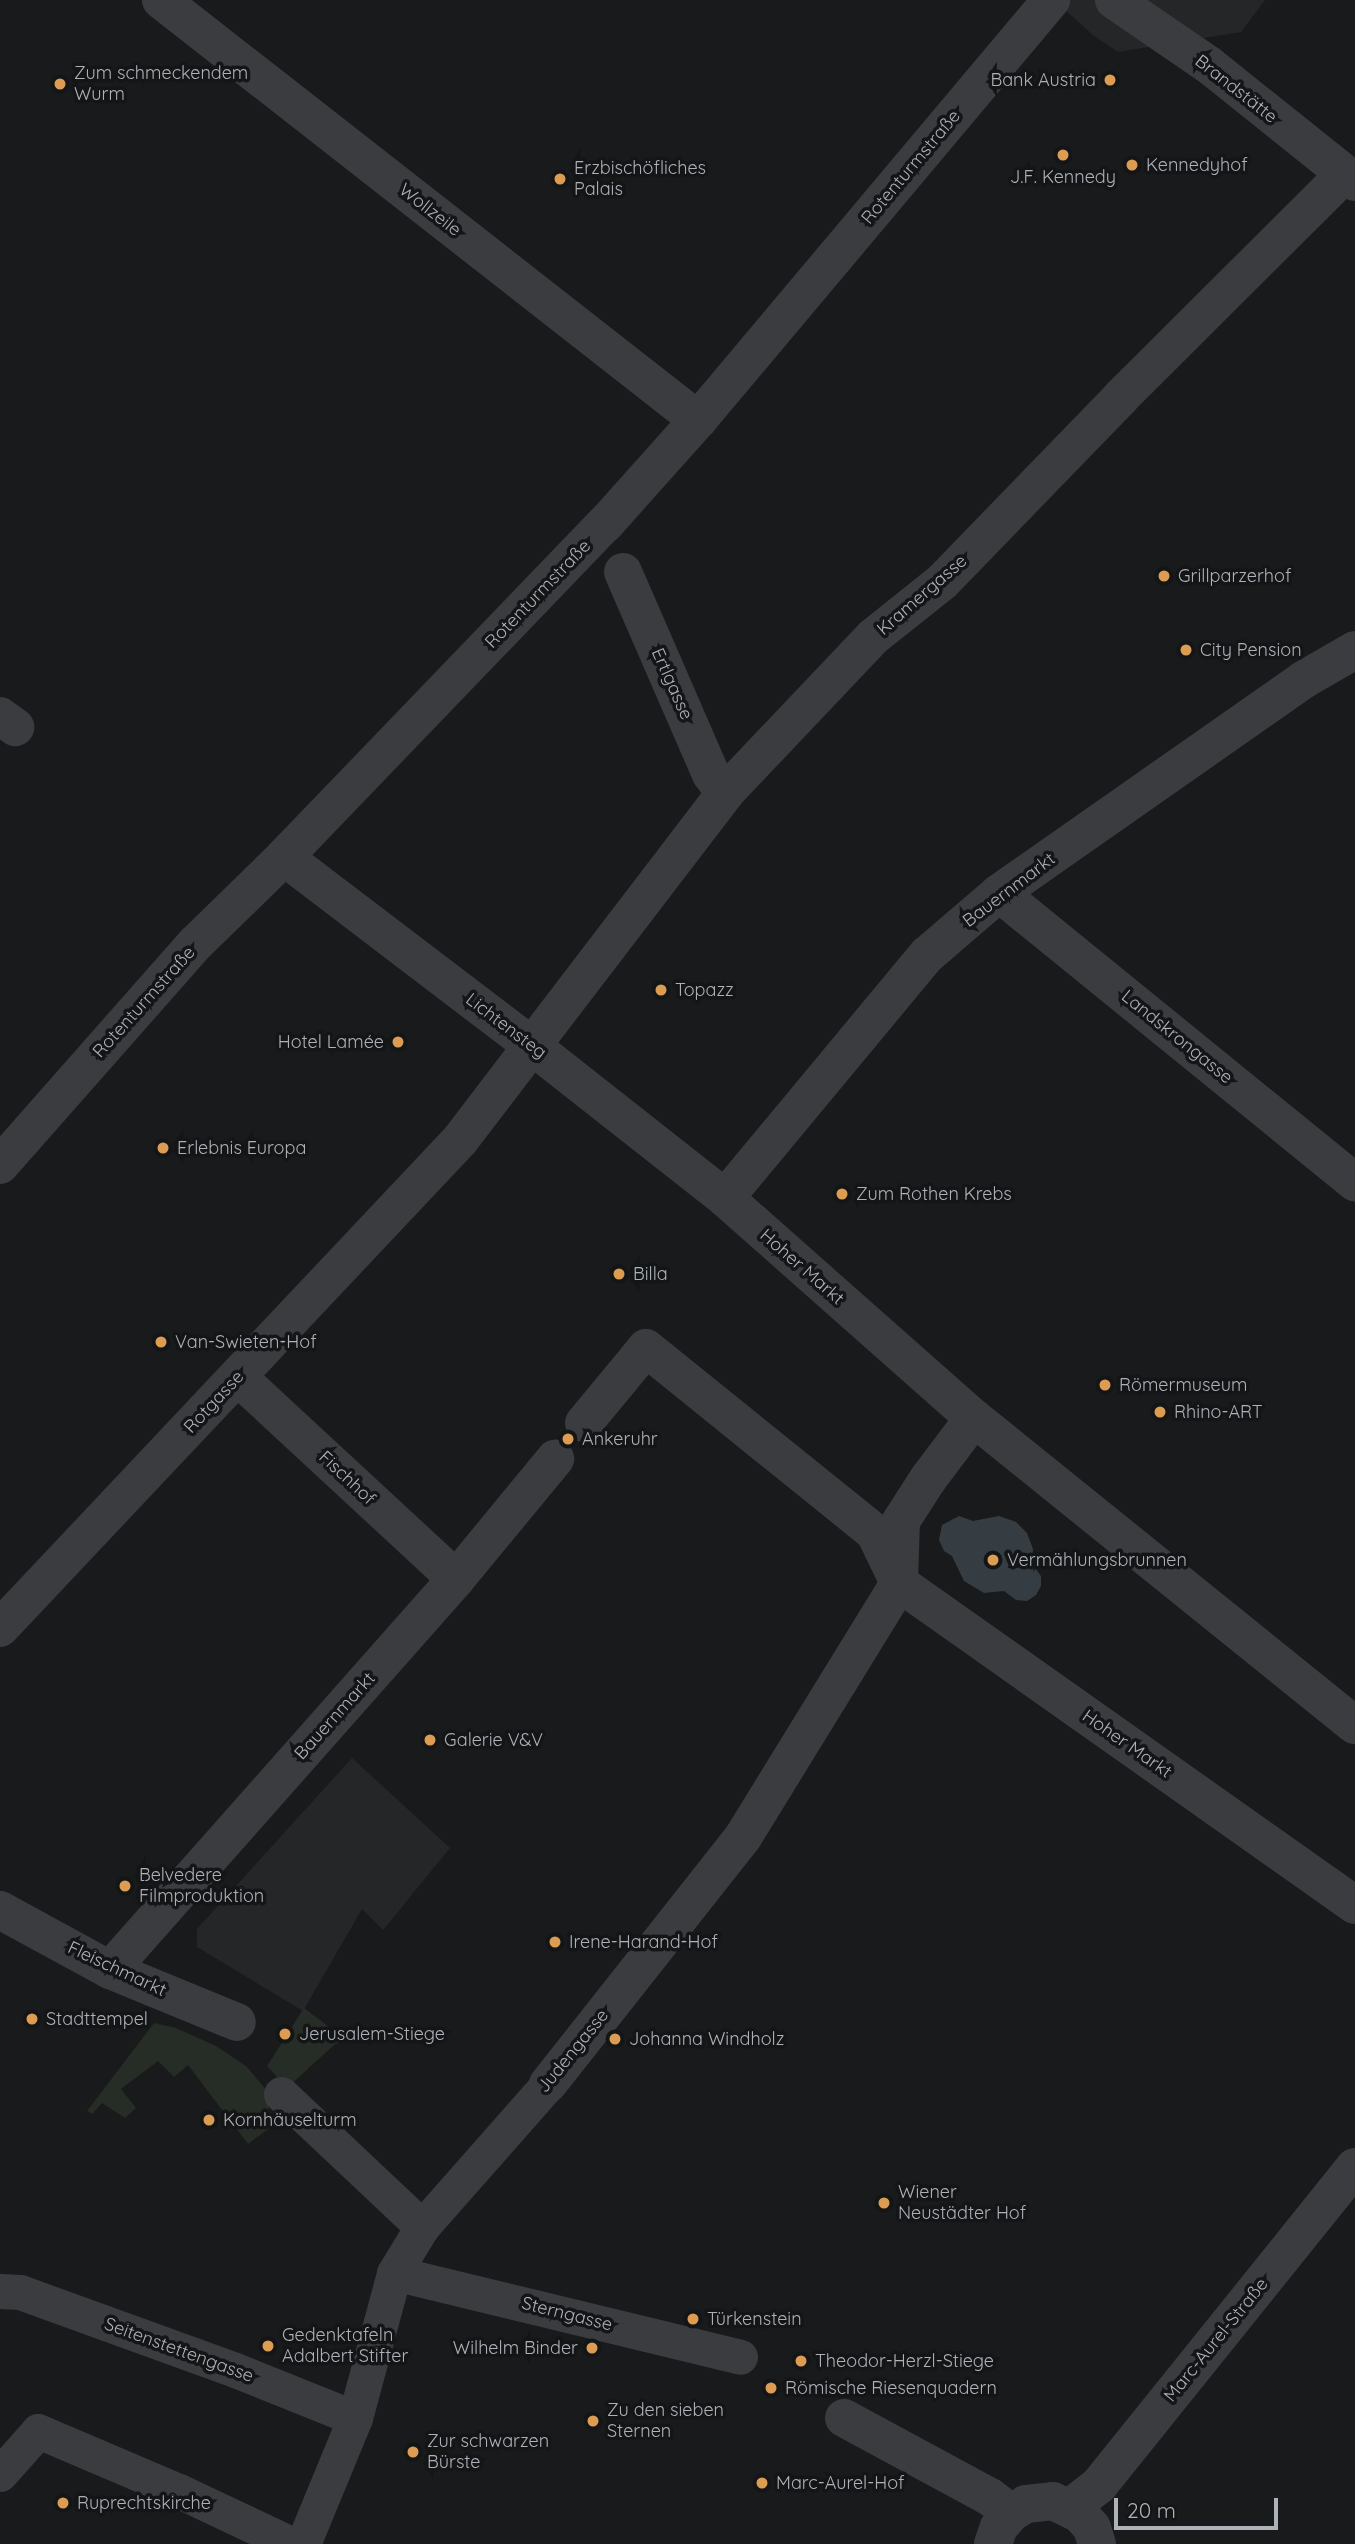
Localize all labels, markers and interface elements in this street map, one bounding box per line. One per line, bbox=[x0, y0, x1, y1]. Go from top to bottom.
street label: Brandstätte bbox=[1191, 50, 1281, 128]
place label: Zum schmeckendem Wurm bbox=[74, 63, 248, 106]
place label: Bank Austria bbox=[990, 69, 1096, 91]
marker: Bank Austria bbox=[1102, 72, 1118, 88]
marker: Zum schmeckendem Wurm bbox=[52, 76, 68, 92]
street label: Rotenturmstraße bbox=[857, 106, 965, 228]
marker: J.F. Kennedy bbox=[1055, 147, 1071, 163]
place label: Kennedyhof bbox=[1146, 154, 1248, 176]
marker: Kennedyhof bbox=[1124, 157, 1140, 173]
place label: Erzbischöfliches Palais bbox=[574, 158, 706, 200]
place label: J.F. Kennedy bbox=[1010, 166, 1116, 188]
marker: Erzbischöfliches Palais bbox=[552, 171, 568, 187]
street label: Wollzeile bbox=[395, 179, 465, 241]
street label: Rotenturmstraße bbox=[481, 535, 595, 653]
street label: Kramergasse bbox=[873, 550, 971, 640]
place label: Grillparzerhof bbox=[1178, 565, 1291, 587]
marker: Grillparzerhof bbox=[1156, 568, 1172, 584]
place label: City Pension bbox=[1200, 639, 1302, 661]
marker: City Pension bbox=[1178, 642, 1194, 658]
street label: Ertlgasse bbox=[647, 645, 697, 723]
street label: Bauernmarkt bbox=[959, 848, 1059, 932]
street label: Rotenturmstraße bbox=[88, 942, 200, 1062]
place label: Topazz bbox=[675, 979, 734, 1001]
marker: Topazz bbox=[653, 982, 669, 998]
street label: Landskrongasse bbox=[1117, 986, 1237, 1088]
street label: Lichtensteg bbox=[461, 989, 551, 1063]
place label: Hotel Lamée bbox=[278, 1031, 384, 1053]
marker: Hotel Lamée bbox=[390, 1034, 406, 1050]
place label: Erlebnis Europa bbox=[177, 1137, 306, 1159]
marker: Erlebnis Europa bbox=[155, 1140, 171, 1156]
place label: Zum Rothen Krebs bbox=[856, 1183, 1012, 1205]
marker: Zum Rothen Krebs bbox=[834, 1186, 850, 1202]
street label: Hoher Markt bbox=[755, 1225, 849, 1309]
place label: Billa bbox=[633, 1263, 668, 1285]
marker: Billa bbox=[611, 1266, 627, 1282]
place label: Van-Swieten-Hof bbox=[175, 1331, 317, 1353]
marker: Van-Swieten-Hof bbox=[153, 1334, 169, 1350]
street label: Rotgasse bbox=[180, 1366, 248, 1438]
place label: Römermuseum bbox=[1119, 1374, 1247, 1396]
marker: Römermuseum bbox=[1097, 1377, 1113, 1393]
place label: Rhino-ART bbox=[1174, 1401, 1263, 1423]
marker: Rhino-ART bbox=[1152, 1404, 1168, 1420]
place label: Ankeruhr bbox=[582, 1428, 658, 1450]
marker: Ankeruhr bbox=[560, 1431, 576, 1447]
street label: Fischhof bbox=[314, 1446, 380, 1510]
place label: Vermählungsbrunnen bbox=[1007, 1549, 1187, 1571]
marker: Vermählungsbrunnen bbox=[985, 1552, 1001, 1568]
street label: Bauernmarkt bbox=[290, 1668, 380, 1764]
street label: Hoher Markt bbox=[1078, 1705, 1176, 1783]
place label: Galerie V&V bbox=[444, 1729, 543, 1751]
marker: Galerie V&V bbox=[422, 1732, 438, 1748]
place label: Belvedere Filmproduktion bbox=[139, 1865, 264, 1908]
marker: Belvedere Filmproduktion bbox=[117, 1878, 133, 1894]
place label: Irene-Harand-Hof bbox=[569, 1931, 718, 1953]
marker: Irene-Harand-Hof bbox=[547, 1934, 563, 1950]
street label: Fleischmarkt bbox=[64, 1937, 170, 2001]
street label: Judengasse bbox=[533, 2005, 613, 2097]
place label: Stadttempel bbox=[46, 2008, 148, 2030]
marker: Stadttempel bbox=[24, 2011, 40, 2027]
place label: Jerusalem-Stiege bbox=[299, 2023, 445, 2045]
marker: Jerusalem-Stiege bbox=[277, 2026, 293, 2042]
place label: Johanna Windholz bbox=[629, 2028, 784, 2050]
marker: Johanna Windholz bbox=[607, 2031, 623, 2047]
place label: Kornhäuselturm bbox=[223, 2109, 357, 2131]
marker: Kornhäuselturm bbox=[201, 2112, 217, 2128]
place label: Wiener Neustädter Hof bbox=[898, 2182, 1026, 2224]
marker: Wiener Neustädter Hof bbox=[876, 2195, 892, 2211]
street label: Marc-Aurel-Straße bbox=[1159, 2274, 1273, 2406]
street label: Sterngasse bbox=[519, 2292, 615, 2336]
place label: Türkenstein bbox=[707, 2308, 802, 2330]
marker: Türkenstein bbox=[685, 2311, 701, 2327]
street label: Seitenstettengasse bbox=[101, 2313, 257, 2387]
place label: Gedenktafeln Adalbert Stifter bbox=[282, 2325, 408, 2368]
place label: Wilhelm Binder bbox=[453, 2337, 578, 2359]
marker: Gedenktafeln Adalbert Stifter bbox=[260, 2338, 276, 2354]
marker: Wilhelm Binder bbox=[584, 2340, 600, 2356]
place label: Theodor-Herzl-Stiege bbox=[815, 2350, 994, 2372]
marker: Theodor-Herzl-Stiege bbox=[793, 2353, 809, 2369]
place label: Römische Riesenquadern bbox=[785, 2377, 997, 2399]
marker: Römische Riesenquadern bbox=[763, 2380, 779, 2396]
place label: Zu den sieben Sternen bbox=[607, 2400, 724, 2442]
marker: Zu den sieben Sternen bbox=[585, 2413, 601, 2429]
place label: Zur schwarzen Bürste bbox=[427, 2431, 549, 2474]
marker: Zur schwarzen Bürste bbox=[405, 2444, 421, 2460]
place label: Marc-Aurel-Hof bbox=[776, 2472, 905, 2494]
marker: Marc-Aurel-Hof bbox=[754, 2475, 770, 2491]
scale bar bbox=[1117, 2484, 1282, 2528]
place label: Ruprechtskirche bbox=[77, 2492, 211, 2514]
marker: Ruprechtskirche bbox=[55, 2495, 71, 2511]
text: 20 m bbox=[1127, 2497, 1176, 2523]

